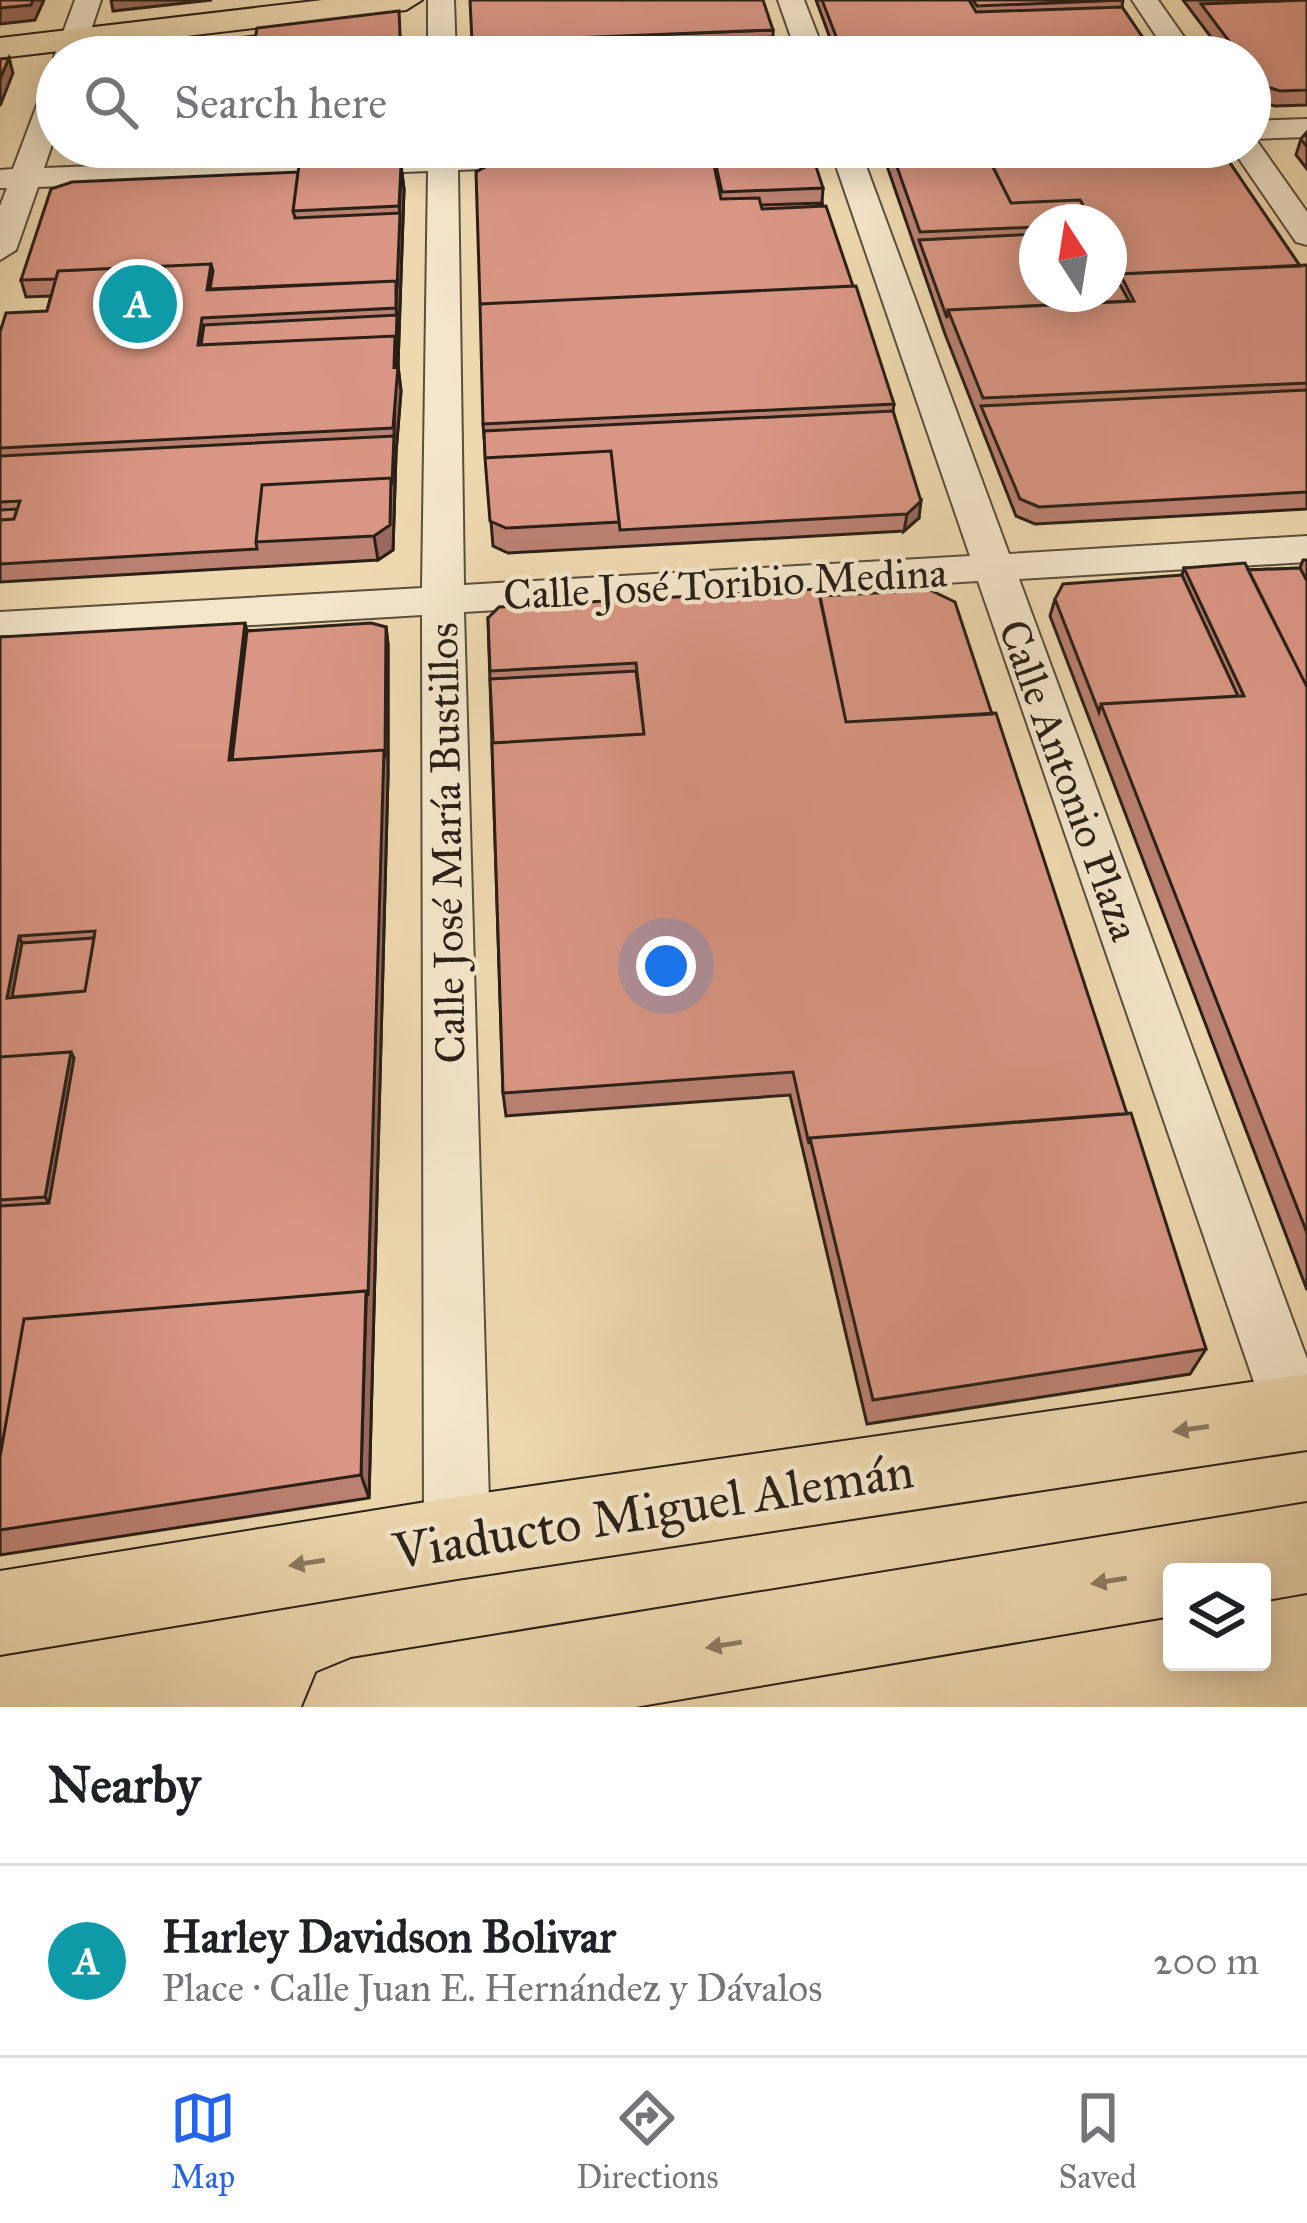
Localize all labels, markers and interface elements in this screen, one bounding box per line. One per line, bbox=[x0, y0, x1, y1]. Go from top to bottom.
search box bbox=[36, 36, 1271, 168]
icon: search bbox=[78, 69, 144, 135]
text: Search here bbox=[174, 75, 387, 130]
north arrow bbox=[1019, 204, 1127, 312]
pin: A bbox=[99, 259, 177, 349]
street label: Calle José Toribio Medina bbox=[502, 546, 948, 622]
street label: Calle Antonio Plaza bbox=[987, 613, 1151, 948]
street label: Calle José María Bustillos bbox=[417, 622, 477, 1064]
your location bbox=[636, 936, 696, 996]
one-way arrow bbox=[1172, 1420, 1210, 1439]
street label: Viaducto Miguel Alemán bbox=[388, 1439, 918, 1583]
one-way arrow bbox=[288, 1554, 326, 1572]
map controls bbox=[1163, 1563, 1271, 1671]
button: layers bbox=[1163, 1563, 1271, 1671]
one-way arrow bbox=[1089, 1572, 1127, 1590]
one-way arrow bbox=[705, 1635, 742, 1654]
text: Nearby bbox=[48, 1754, 200, 1816]
text: Harley Davidson Bolivar bbox=[162, 1909, 616, 1964]
text: A bbox=[74, 1937, 100, 1985]
text: 200 m bbox=[1153, 1937, 1259, 1985]
text: Place · Calle Juan E. Hernández y Dávalos bbox=[162, 1964, 822, 2012]
tab: Map bbox=[170, 2085, 236, 2197]
tab: Directions bbox=[576, 2085, 718, 2197]
tab: Saved bbox=[1059, 2085, 1137, 2197]

